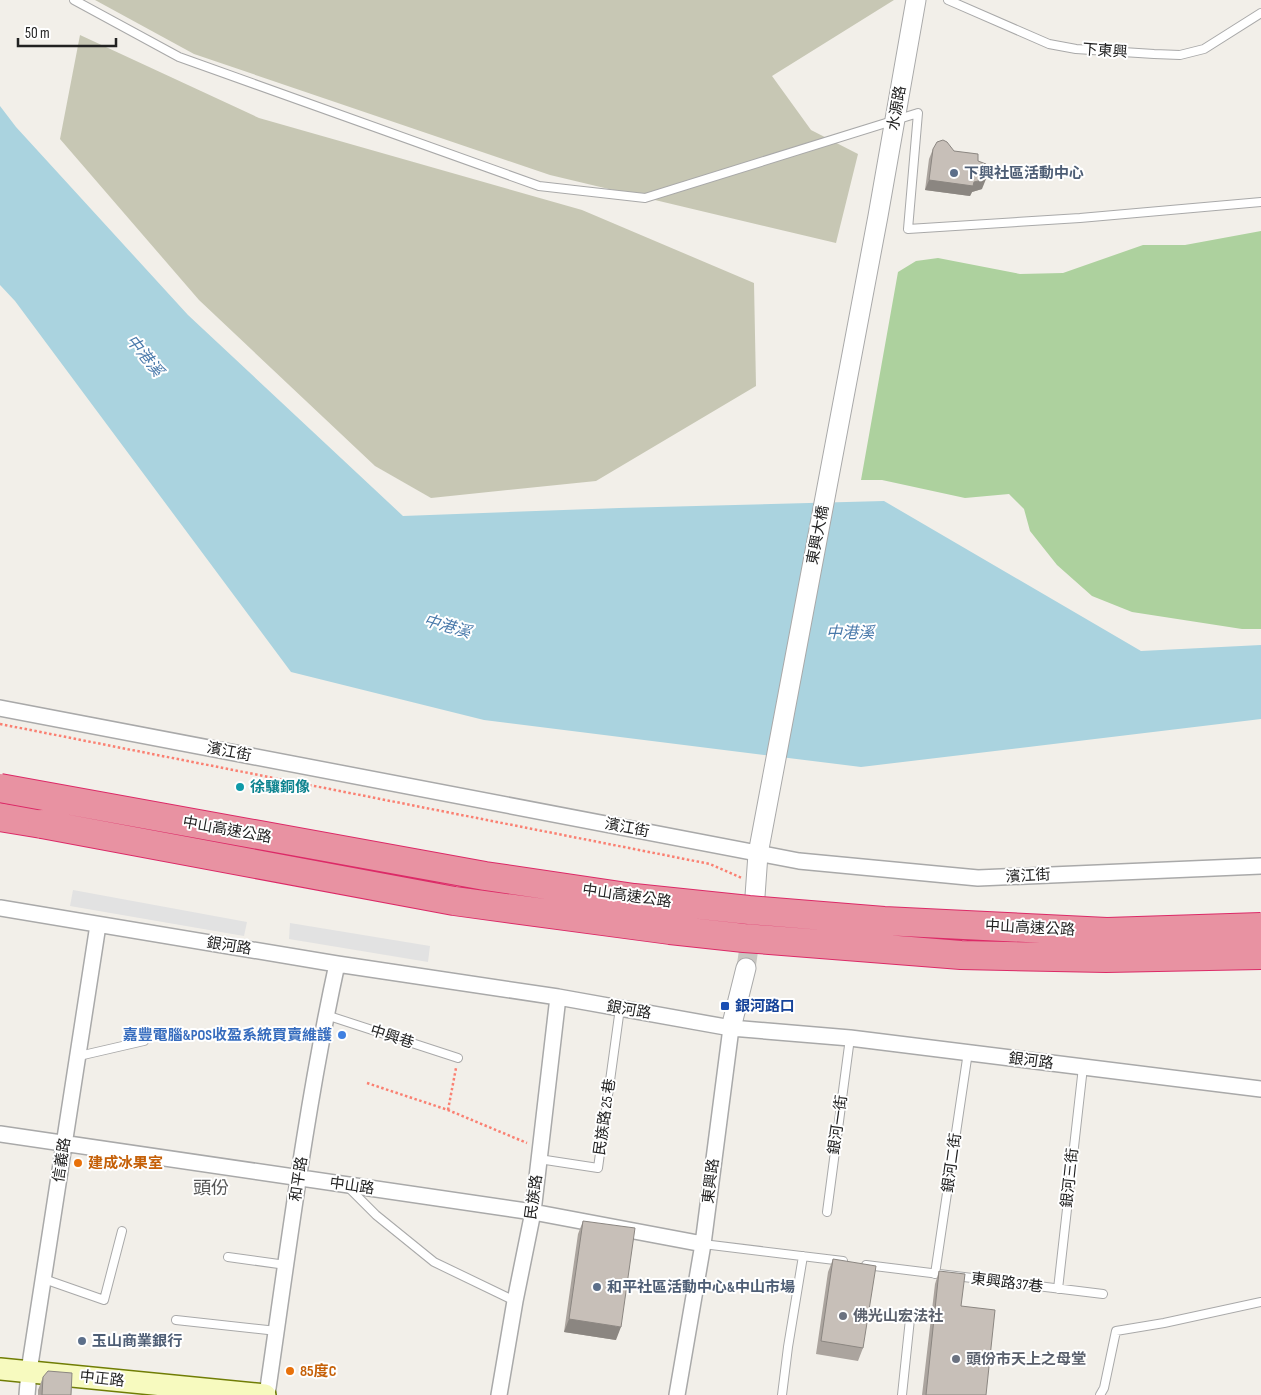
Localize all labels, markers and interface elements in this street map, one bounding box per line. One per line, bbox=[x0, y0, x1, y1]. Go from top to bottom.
scale bar bbox=[18, 15, 115, 47]
text: 50 m bbox=[25, 24, 50, 43]
street label: 下東興 bbox=[1082, 40, 1128, 62]
street label: 水源路 bbox=[884, 84, 910, 132]
place label: 下興社區活動中心 bbox=[964, 164, 1084, 183]
marker: 下興社區活動中心 bbox=[948, 167, 960, 179]
water label: 中港溪 bbox=[122, 331, 168, 382]
street label: 東興大橋 bbox=[803, 504, 833, 566]
water label: 中港溪 bbox=[421, 611, 475, 643]
water label: 中港溪 bbox=[826, 624, 876, 643]
street label: 濱江街 bbox=[205, 738, 253, 766]
place label: 徐驤銅像 bbox=[250, 778, 310, 797]
marker: 徐驤銅像 bbox=[234, 781, 246, 793]
street label: 中山高速公路 bbox=[181, 813, 273, 847]
street label: 濱江街 bbox=[603, 814, 651, 842]
street label: 濱江街 bbox=[1005, 865, 1051, 887]
street label: 中山高速公路 bbox=[581, 880, 673, 912]
street label: 中山高速公路 bbox=[985, 916, 1075, 940]
street label: 銀河路 bbox=[205, 933, 253, 959]
street label: 銀河路 bbox=[605, 997, 653, 1023]
place label: 銀河路口 bbox=[735, 997, 795, 1016]
marker: 銀河路口 bbox=[719, 1000, 731, 1012]
street label: 中興巷 bbox=[368, 1021, 416, 1053]
place label: 嘉豐電腦&POS收盈系統買賣維護 bbox=[123, 1026, 332, 1045]
marker: 嘉豐電腦&POS收盈系統買賣維護 bbox=[336, 1029, 348, 1041]
street label: 銀河路 bbox=[1008, 1049, 1054, 1073]
street label: 民族路 25 巷 bbox=[590, 1078, 620, 1156]
street label: 銀河一街 bbox=[824, 1094, 852, 1156]
street label: 銀河二街 bbox=[938, 1132, 966, 1194]
street label: 信義路 bbox=[49, 1136, 75, 1184]
street label: 銀河三街 bbox=[1057, 1147, 1083, 1209]
place label: 建成冰果室 bbox=[88, 1154, 163, 1173]
street label: 和平路 bbox=[286, 1155, 312, 1203]
marker: 建成冰果室 bbox=[72, 1157, 84, 1169]
street label: 東興路 bbox=[699, 1158, 723, 1204]
street label: 中山路 bbox=[328, 1173, 376, 1199]
street label: 民族路 bbox=[521, 1173, 547, 1221]
district label: 頭份 bbox=[193, 1178, 229, 1199]
street label: 東興路37巷 bbox=[970, 1269, 1044, 1297]
place label: 和平社區活動中心&中山市場 bbox=[607, 1278, 795, 1297]
marker: 和平社區活動中心&中山市場 bbox=[591, 1281, 603, 1293]
place label: 佛光山宏法社 bbox=[853, 1307, 943, 1326]
marker: 佛光山宏法社 bbox=[837, 1310, 849, 1322]
place label: 玉山商業銀行 bbox=[92, 1332, 182, 1351]
marker: 玉山商業銀行 bbox=[76, 1335, 88, 1347]
place label: 頭份市天上之母堂 bbox=[966, 1350, 1086, 1369]
marker: 頭份市天上之母堂 bbox=[950, 1353, 962, 1365]
place label: 85度C bbox=[300, 1362, 337, 1381]
marker: 85度C bbox=[284, 1365, 296, 1377]
street label: 中正路 bbox=[79, 1367, 125, 1391]

